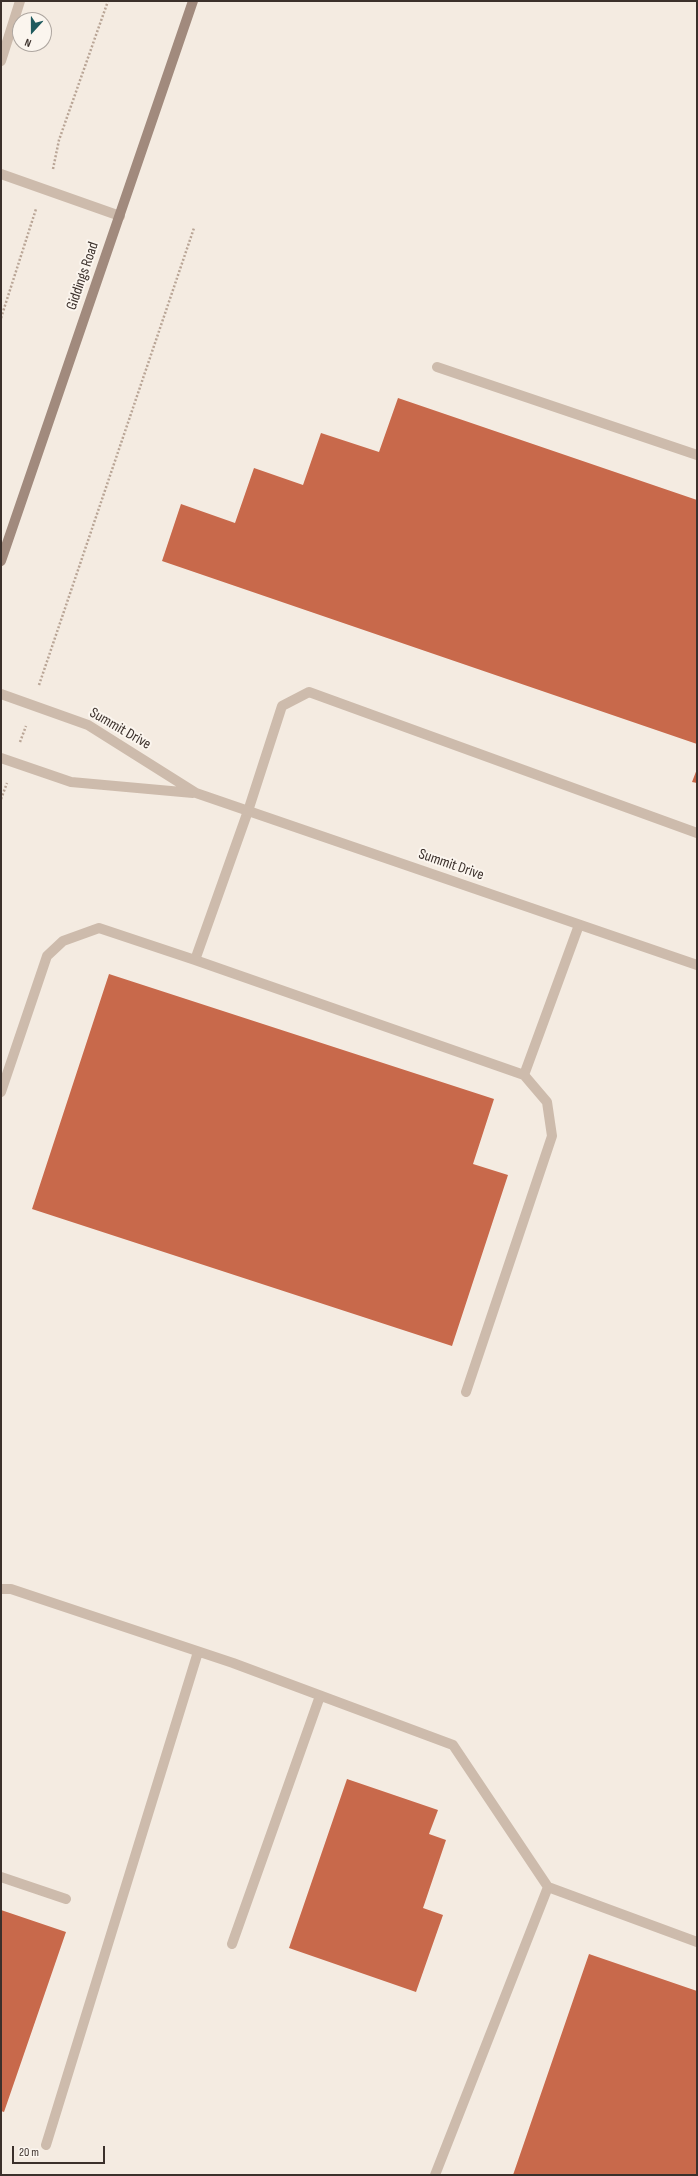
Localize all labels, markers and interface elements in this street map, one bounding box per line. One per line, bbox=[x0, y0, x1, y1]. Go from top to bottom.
north arrow bbox=[12, 12, 52, 52]
text: N bbox=[23, 36, 33, 50]
street label: Giddings Road bbox=[63, 240, 103, 312]
street label: Summit Drive bbox=[86, 704, 154, 754]
street label: Summit Drive bbox=[416, 845, 486, 885]
scale bar bbox=[14, 2138, 107, 2164]
text: 20 m bbox=[19, 2145, 39, 2160]

